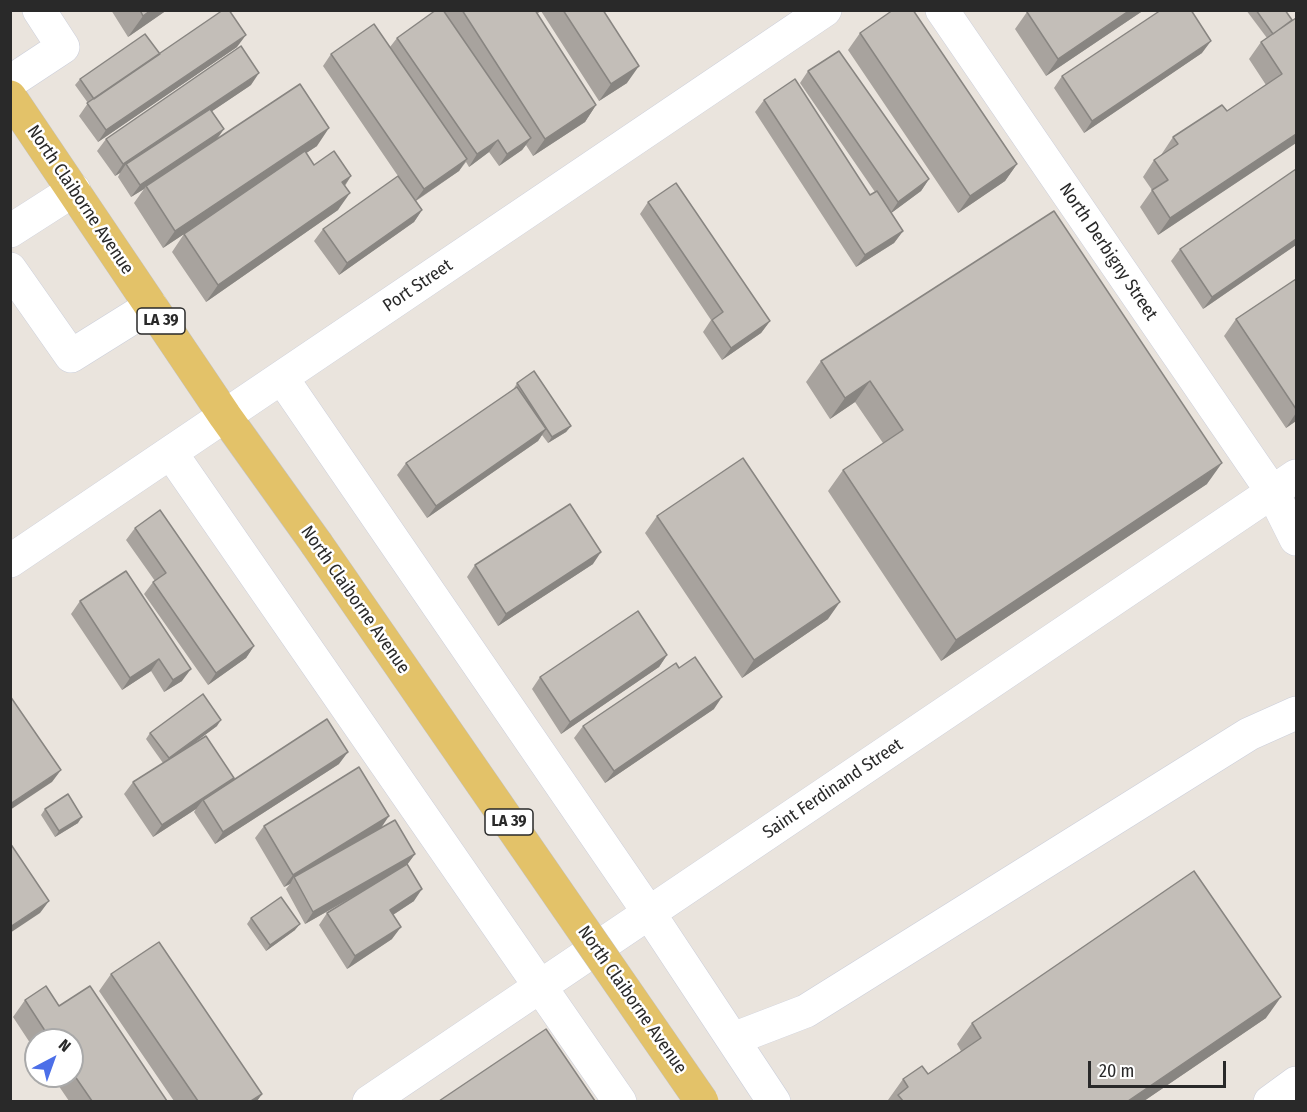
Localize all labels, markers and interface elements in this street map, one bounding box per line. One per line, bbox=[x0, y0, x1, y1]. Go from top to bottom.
street label: North Claiborne Avenue bbox=[22, 121, 138, 279]
street label: North Derbigny Street bbox=[1054, 179, 1162, 325]
street label: Port Street bbox=[379, 255, 457, 317]
road number: LA 39 bbox=[137, 308, 185, 334]
street label: North Claiborne Avenue bbox=[296, 522, 414, 678]
street label: Saint Ferdinand Street bbox=[759, 734, 907, 844]
road number: LA 39 bbox=[485, 809, 533, 835]
street label: North Claiborne Avenue bbox=[573, 922, 691, 1078]
north arrow bbox=[24, 1028, 84, 1088]
text: N bbox=[55, 1035, 75, 1056]
scale bar bbox=[1091, 1049, 1229, 1087]
text: 20 m bbox=[1099, 1060, 1134, 1082]

